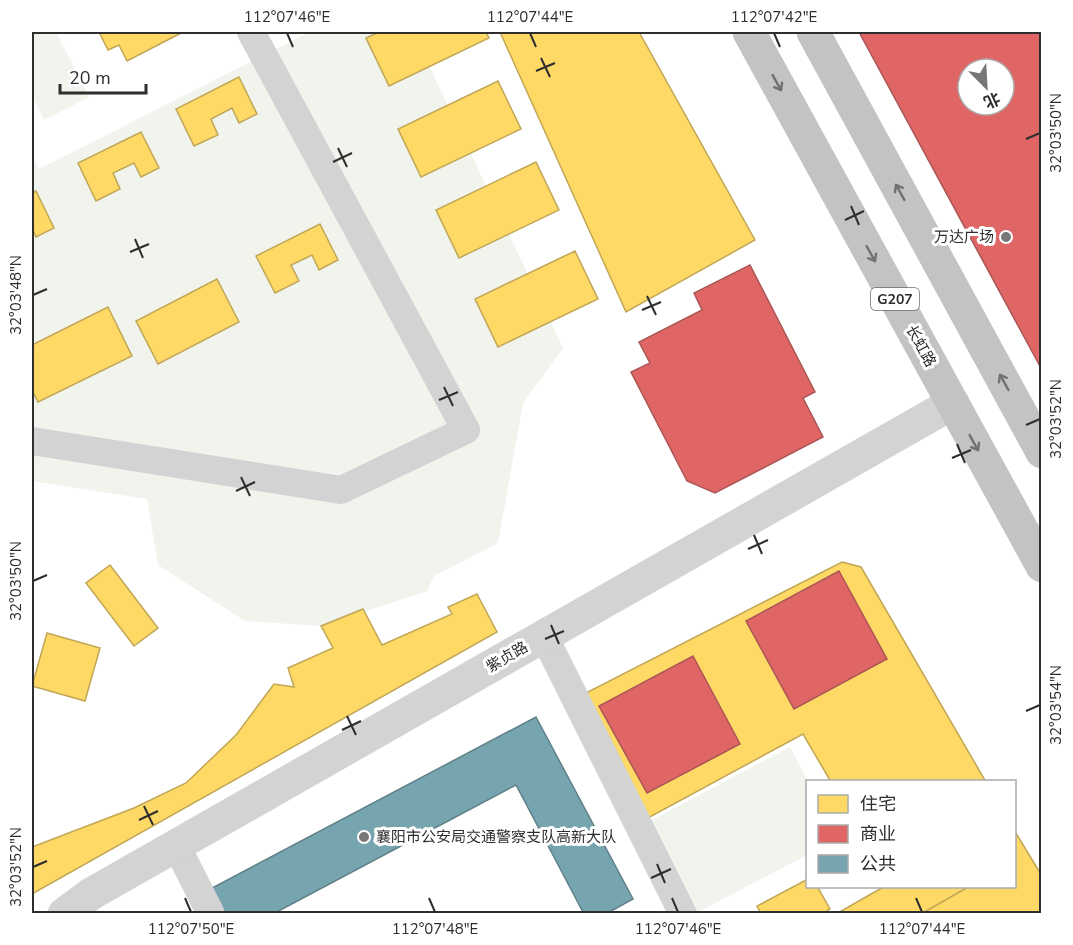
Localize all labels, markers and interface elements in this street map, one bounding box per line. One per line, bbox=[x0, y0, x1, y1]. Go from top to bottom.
text: 112°07'46"E bbox=[244, 7, 330, 27]
text: 112°07'44"E bbox=[487, 7, 573, 27]
text: 112°07'42"E bbox=[731, 7, 817, 27]
scale bar bbox=[60, 57, 146, 95]
north arrow bbox=[956, 57, 1016, 117]
text: 20 m bbox=[69, 66, 111, 90]
one-way arrow bbox=[771, 74, 783, 91]
text: 北 bbox=[980, 86, 1003, 113]
text: 32°03'50"N bbox=[1046, 93, 1066, 173]
one-way arrow bbox=[894, 184, 906, 201]
place label: 万达广场 bbox=[934, 227, 994, 247]
marker: 万达广场 bbox=[999, 230, 1013, 244]
one-way arrow bbox=[865, 245, 877, 262]
text: 32°03'48"N bbox=[6, 255, 26, 335]
road number: G207 bbox=[871, 288, 919, 310]
street label: 长虹路 bbox=[901, 321, 941, 371]
one-way arrow bbox=[998, 374, 1010, 391]
text: 32°03'52"N bbox=[1046, 379, 1066, 459]
one-way arrow bbox=[969, 434, 981, 451]
text: 32°03'50"N bbox=[6, 541, 26, 621]
street label: 紫贞路 bbox=[483, 637, 531, 677]
text: 32°03'54"N bbox=[1046, 665, 1066, 745]
legend bbox=[806, 780, 1016, 888]
text: 住宅 bbox=[860, 792, 896, 816]
text: 商业 bbox=[860, 822, 896, 846]
text: 32°03'52"N bbox=[6, 827, 26, 907]
place label: 襄阳市公安局交通警察支队高新大队 bbox=[376, 827, 616, 847]
marker: 襄阳市公安局交通警察支队高新大队 bbox=[357, 830, 371, 844]
text: 公共 bbox=[860, 852, 896, 876]
text: 112°07'50"E bbox=[148, 919, 234, 939]
text: 112°07'48"E bbox=[392, 919, 478, 939]
text: 112°07'46"E bbox=[635, 919, 721, 939]
text: 112°07'44"E bbox=[879, 919, 965, 939]

